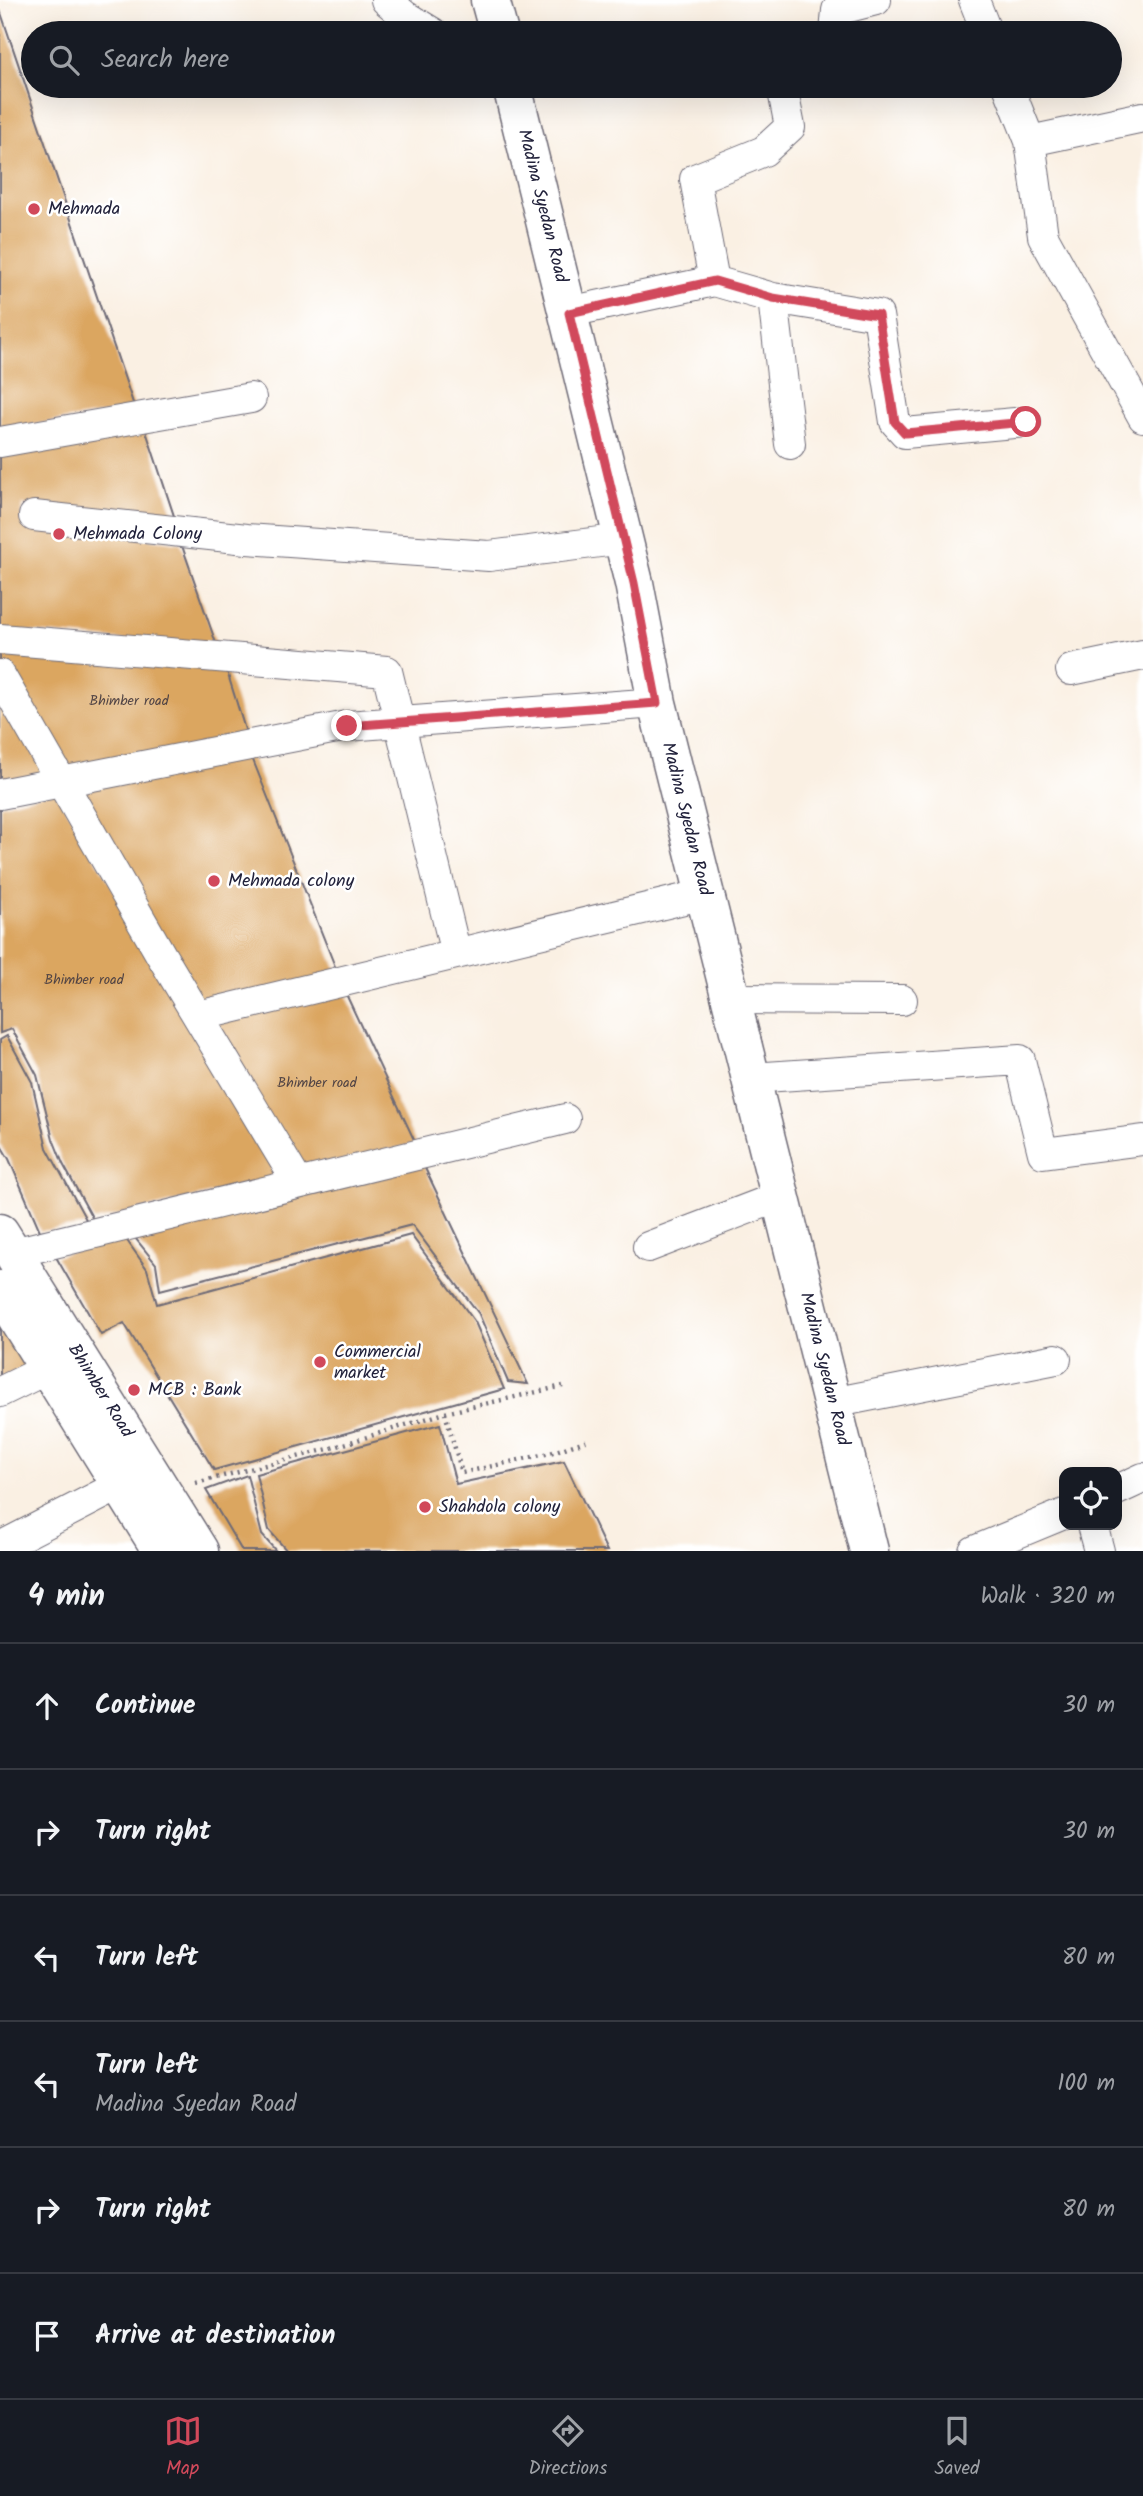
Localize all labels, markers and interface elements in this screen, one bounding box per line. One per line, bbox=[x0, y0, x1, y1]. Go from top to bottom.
search box bbox=[21, 21, 1122, 98]
text: Search here bbox=[101, 39, 229, 81]
icon: search bbox=[45, 41, 83, 79]
street label: Madina Syedan Road bbox=[509, 126, 575, 287]
place label: Mehmada bbox=[48, 195, 120, 224]
marker: Mehmada bbox=[26, 201, 42, 217]
route start bbox=[1010, 406, 1041, 437]
place label: Mehmada Colony bbox=[73, 520, 202, 549]
marker: Mehmada Colony bbox=[51, 526, 67, 542]
house number: Bhimber road bbox=[89, 690, 170, 712]
route end bbox=[331, 710, 362, 741]
street label: Madina Syedan Road bbox=[653, 739, 719, 900]
place label: Mehmada colony bbox=[228, 867, 355, 896]
marker: Mehmada colony bbox=[206, 873, 222, 889]
house number: Bhimber road bbox=[44, 969, 125, 991]
house number: Bhimber road bbox=[277, 1072, 358, 1094]
street label: Madina Syedan Road bbox=[791, 1289, 857, 1450]
street label: Bhimber Road bbox=[59, 1338, 141, 1445]
place label: Commercial market bbox=[334, 1338, 421, 1388]
marker: Commercial market bbox=[312, 1354, 328, 1370]
place label: MCB : Bank bbox=[148, 1376, 242, 1405]
marker: MCB : Bank bbox=[126, 1382, 142, 1398]
map controls bbox=[1059, 1467, 1122, 1530]
button: locate bbox=[1059, 1467, 1122, 1530]
place label: Shahdola colony bbox=[439, 1493, 561, 1522]
marker: Shahdola colony bbox=[417, 1499, 433, 1515]
text: 4 min bbox=[28, 1573, 105, 1621]
text: Walk · 320 m bbox=[980, 1579, 1115, 1615]
text: Continue bbox=[95, 1685, 196, 1727]
icon: ahead bbox=[28, 1687, 66, 1725]
text: 30 m bbox=[1063, 1688, 1115, 1724]
text: Turn right bbox=[95, 1811, 211, 1853]
icon: right bbox=[28, 1813, 66, 1851]
text: 30 m bbox=[1063, 1814, 1115, 1850]
text: Turn left bbox=[95, 1937, 198, 1979]
icon: left bbox=[28, 1939, 66, 1977]
text: 80 m bbox=[1062, 1940, 1115, 1976]
text: Turn left bbox=[95, 2045, 198, 2087]
icon: left bbox=[28, 2065, 66, 2103]
text: 100 m bbox=[1057, 2066, 1115, 2102]
text: Madina Syedan Road bbox=[95, 2087, 296, 2123]
text: Turn right bbox=[95, 2189, 211, 2231]
icon: right bbox=[28, 2191, 66, 2229]
text: 80 m bbox=[1062, 2192, 1115, 2228]
text: Arrive at destination bbox=[95, 2315, 335, 2357]
icon: arrive bbox=[28, 2317, 66, 2355]
tab: Map bbox=[164, 2412, 202, 2484]
tab: Directions bbox=[529, 2412, 607, 2484]
tab: Saved bbox=[934, 2412, 979, 2484]

